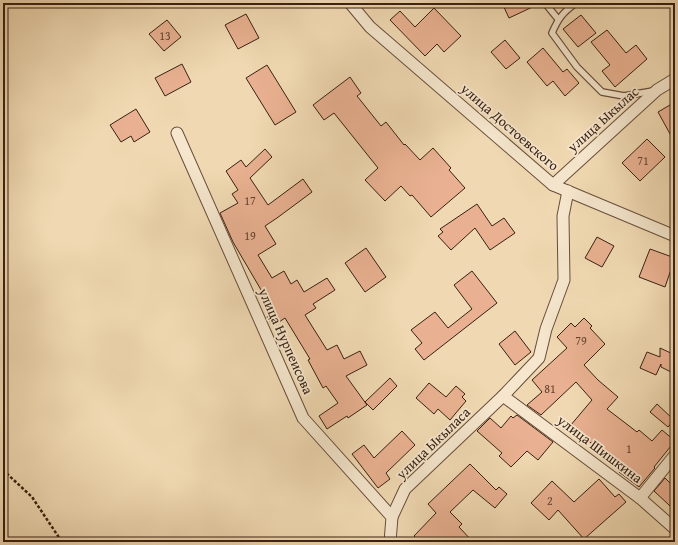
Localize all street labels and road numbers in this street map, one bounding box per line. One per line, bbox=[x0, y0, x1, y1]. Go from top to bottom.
street label: улица Достоевского bbox=[456, 78, 563, 175]
street label: улица Ыкылас bbox=[562, 82, 643, 157]
street label: улица Нурпеисова bbox=[253, 284, 319, 398]
street label: улица Ыкыласа bbox=[391, 402, 475, 484]
street label: улица Шишкина bbox=[552, 410, 647, 488]

